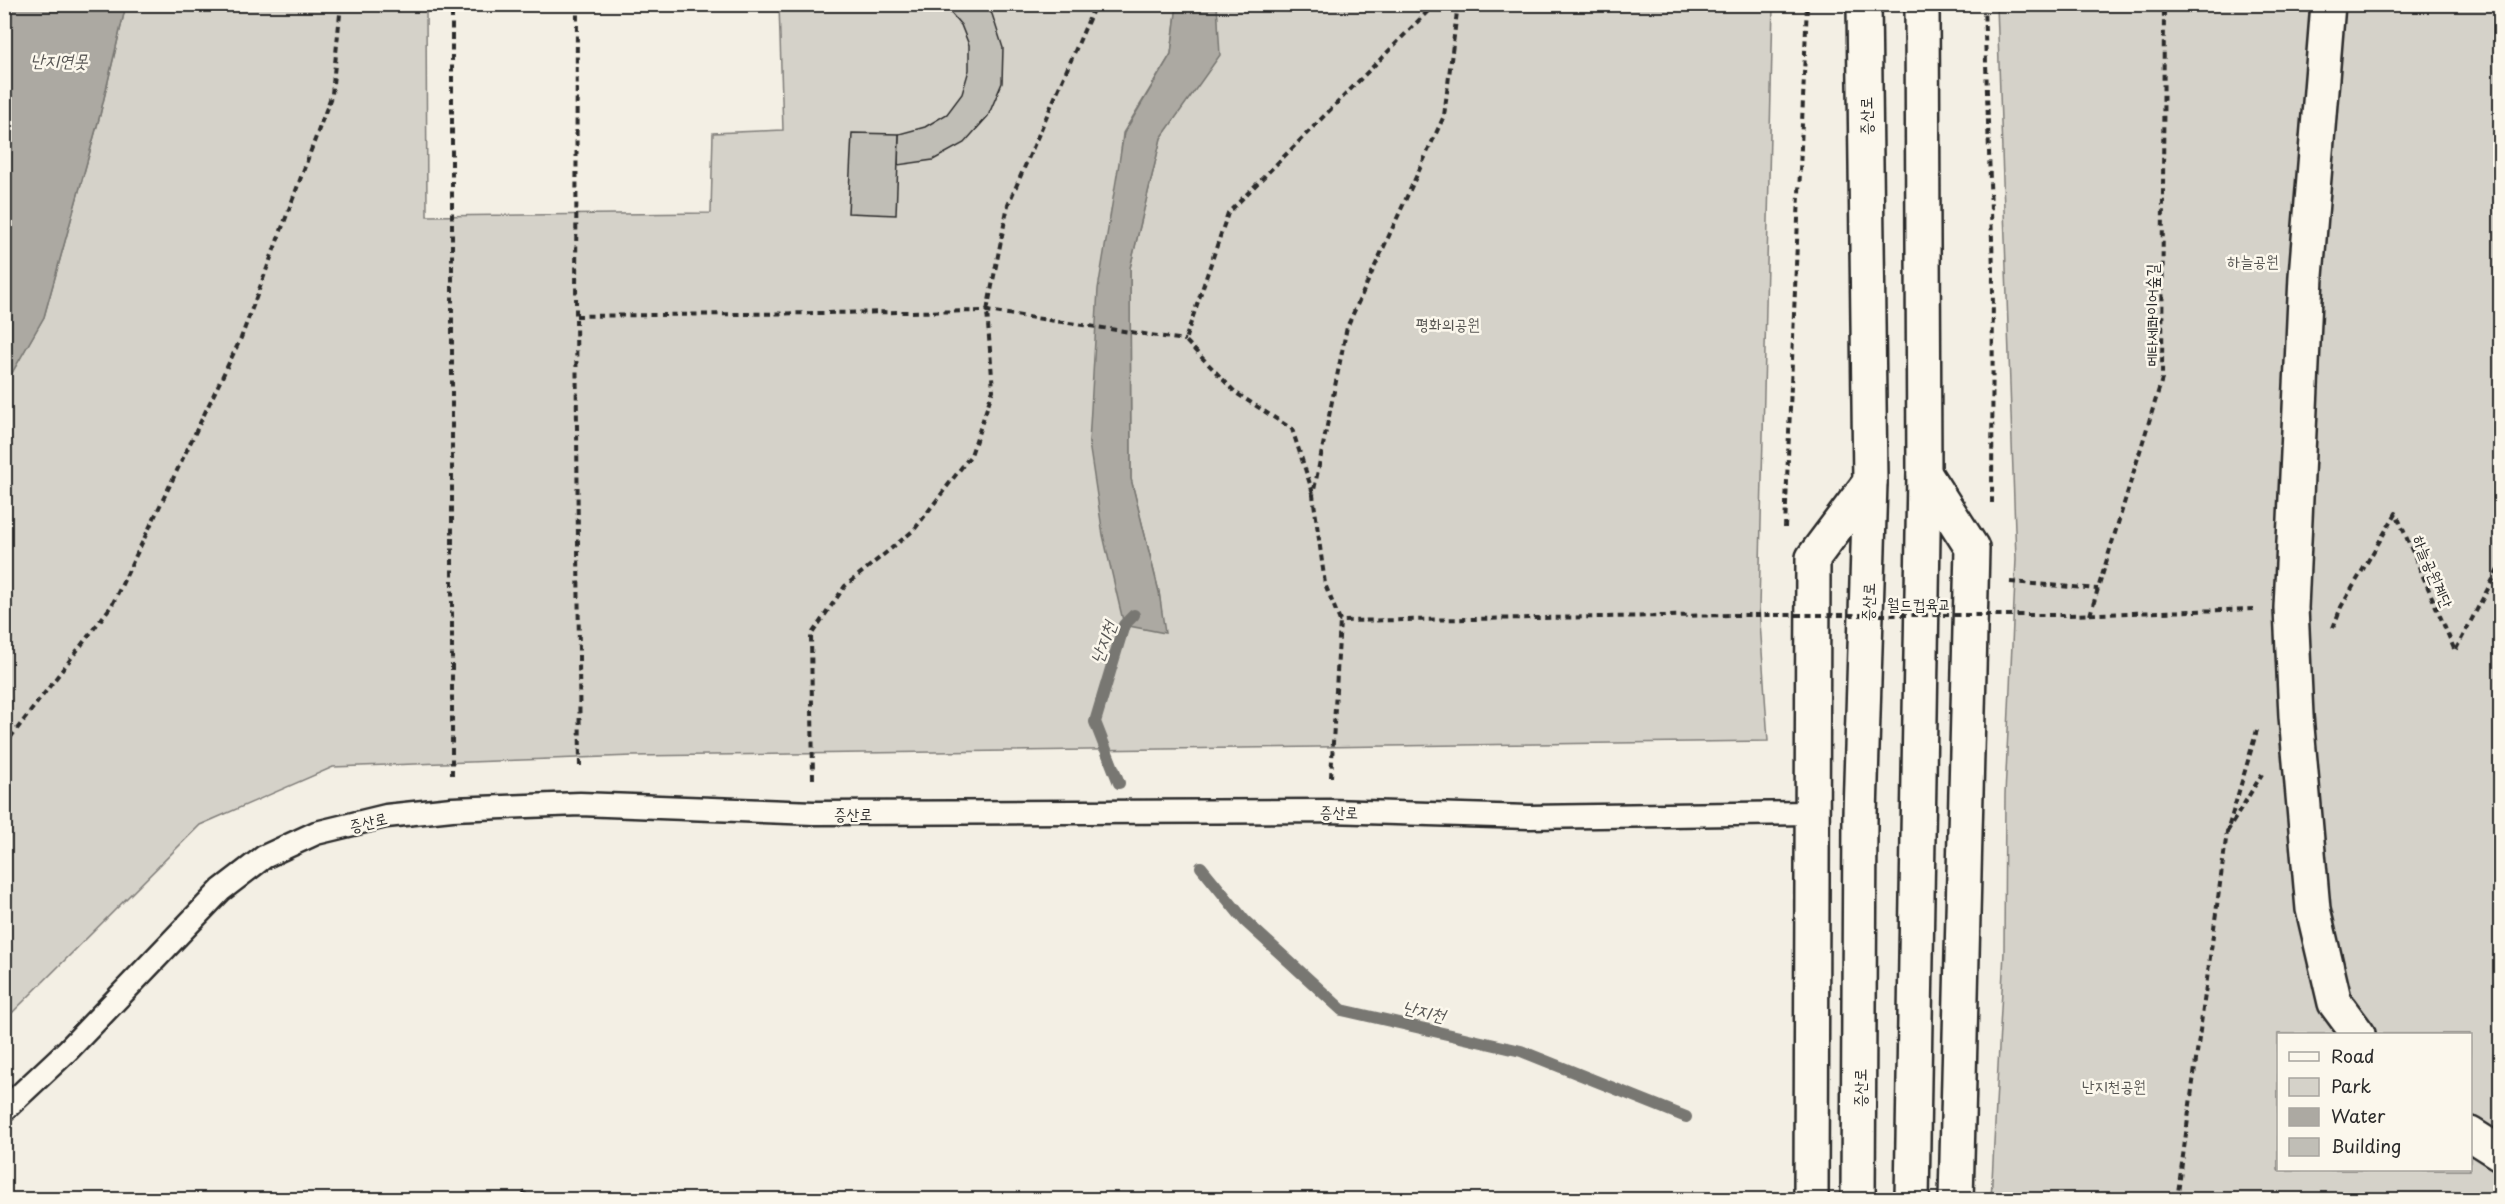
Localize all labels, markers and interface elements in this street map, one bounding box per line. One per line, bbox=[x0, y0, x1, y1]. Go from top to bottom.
water label: 난지연못 bbox=[30, 46, 88, 73]
street label: 증산로 bbox=[1853, 96, 1877, 136]
park label: 하늘공원 bbox=[2227, 248, 2279, 272]
street label: 메타세콰이어숲길 bbox=[2139, 263, 2163, 367]
park label: 평화의공원 bbox=[1416, 311, 1480, 335]
street label: 하늘공원계단 bbox=[2408, 531, 2460, 611]
street label: 증산로 bbox=[1854, 582, 1880, 622]
street label: 월드컵육교 bbox=[1887, 591, 1951, 615]
water label: 난지천 bbox=[1082, 616, 1123, 667]
street label: 증산로 bbox=[1319, 799, 1359, 823]
street label: 증산로 bbox=[834, 801, 872, 825]
street label: 증산로 bbox=[346, 805, 390, 837]
water label: 난지천 bbox=[1400, 992, 1450, 1028]
legend bbox=[2277, 1033, 2472, 1171]
text: Road bbox=[2331, 1042, 2375, 1069]
street label: 증산로 bbox=[1847, 1069, 1871, 1107]
text: Park bbox=[2331, 1072, 2371, 1099]
park label: 난지천공원 bbox=[2082, 1073, 2146, 1097]
text: Water bbox=[2331, 1102, 2386, 1129]
text: Building bbox=[2331, 1132, 2401, 1159]

